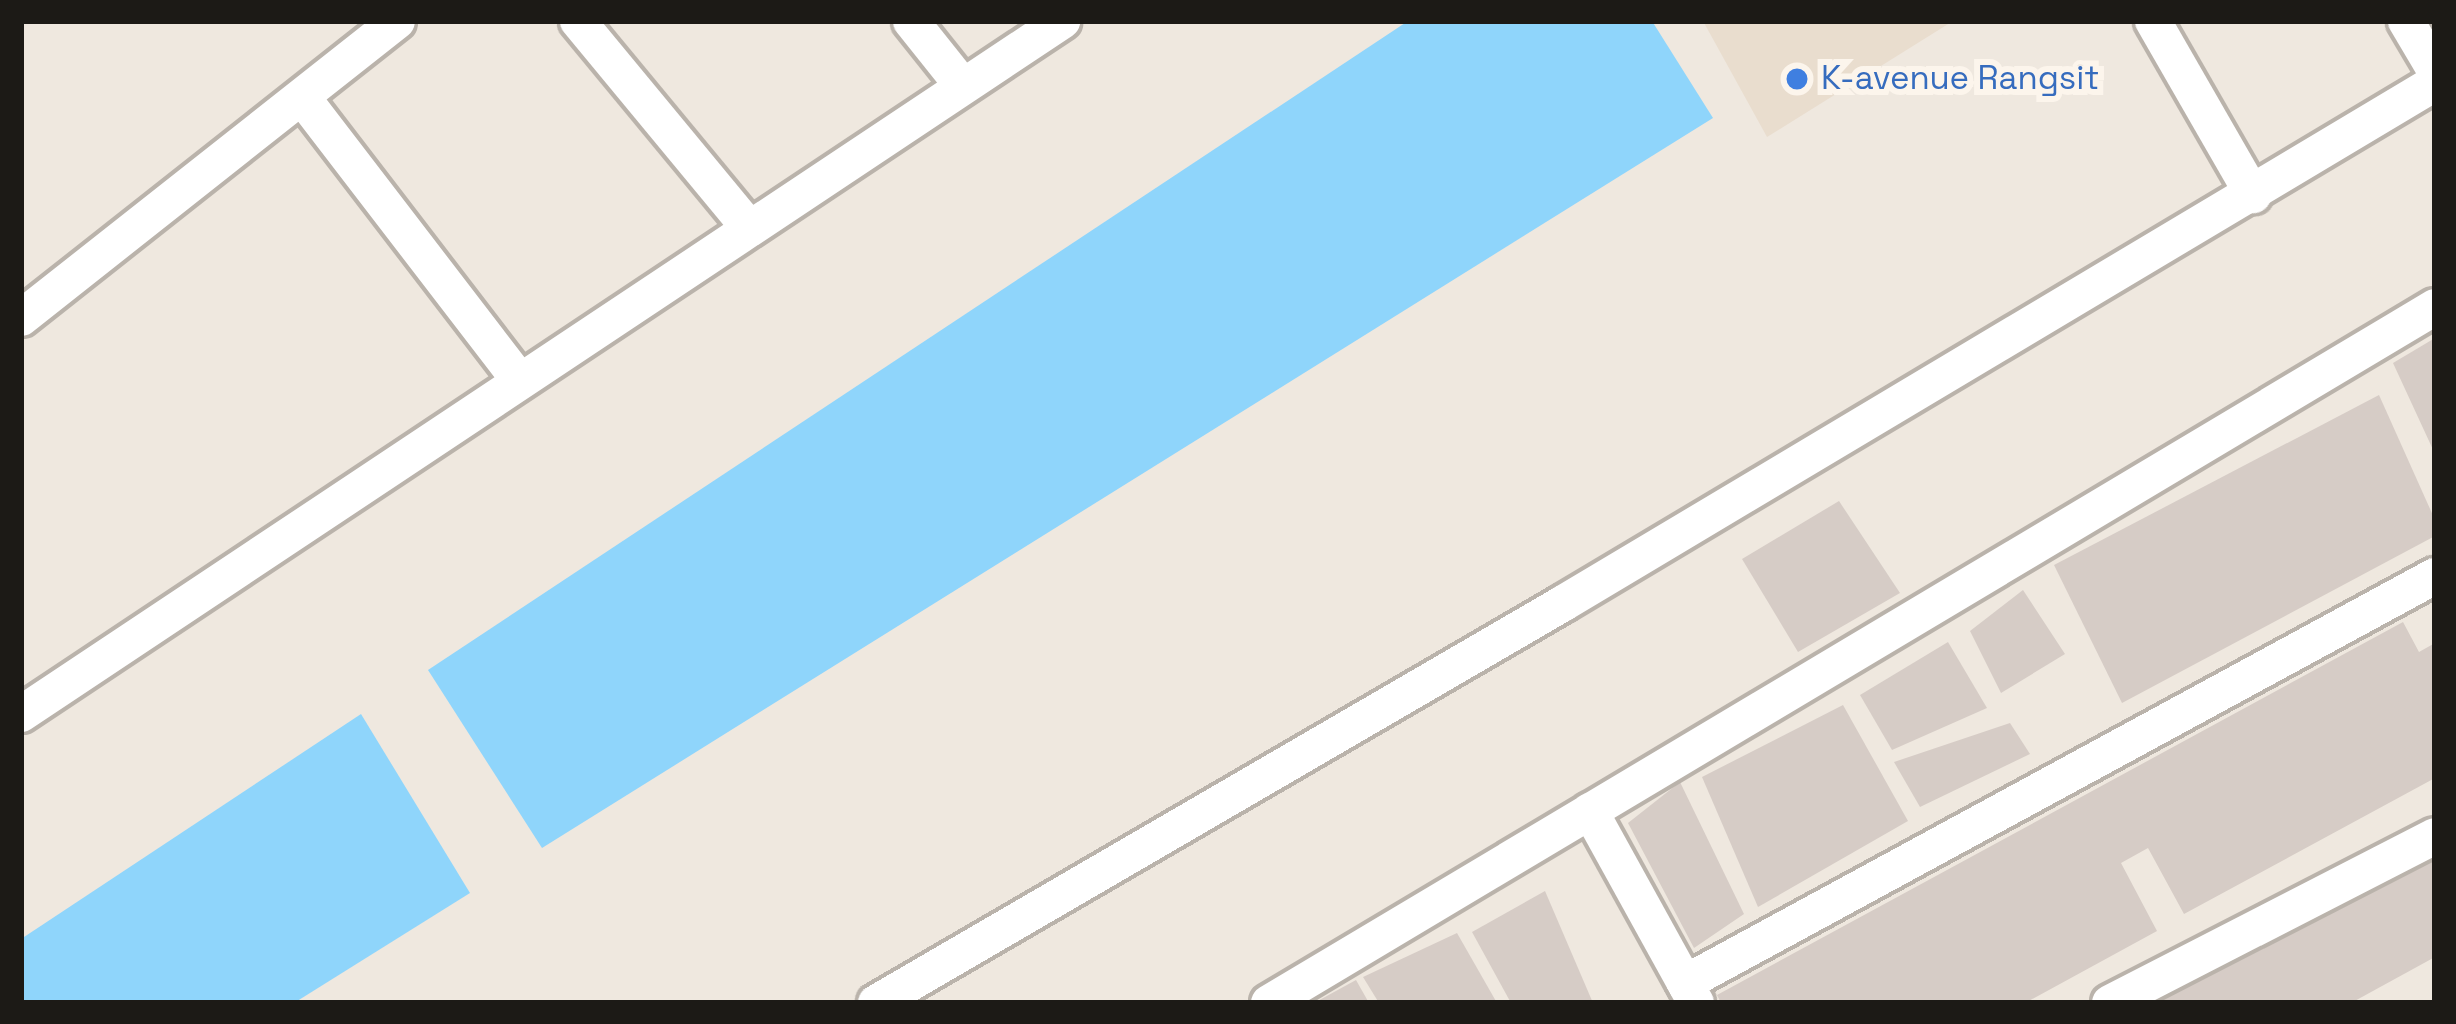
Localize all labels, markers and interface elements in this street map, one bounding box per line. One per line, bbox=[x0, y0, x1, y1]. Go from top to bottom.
place label: K-avenue Rangsit bbox=[1821, 59, 2099, 99]
marker: K-avenue Rangsit bbox=[1784, 66, 1810, 92]

